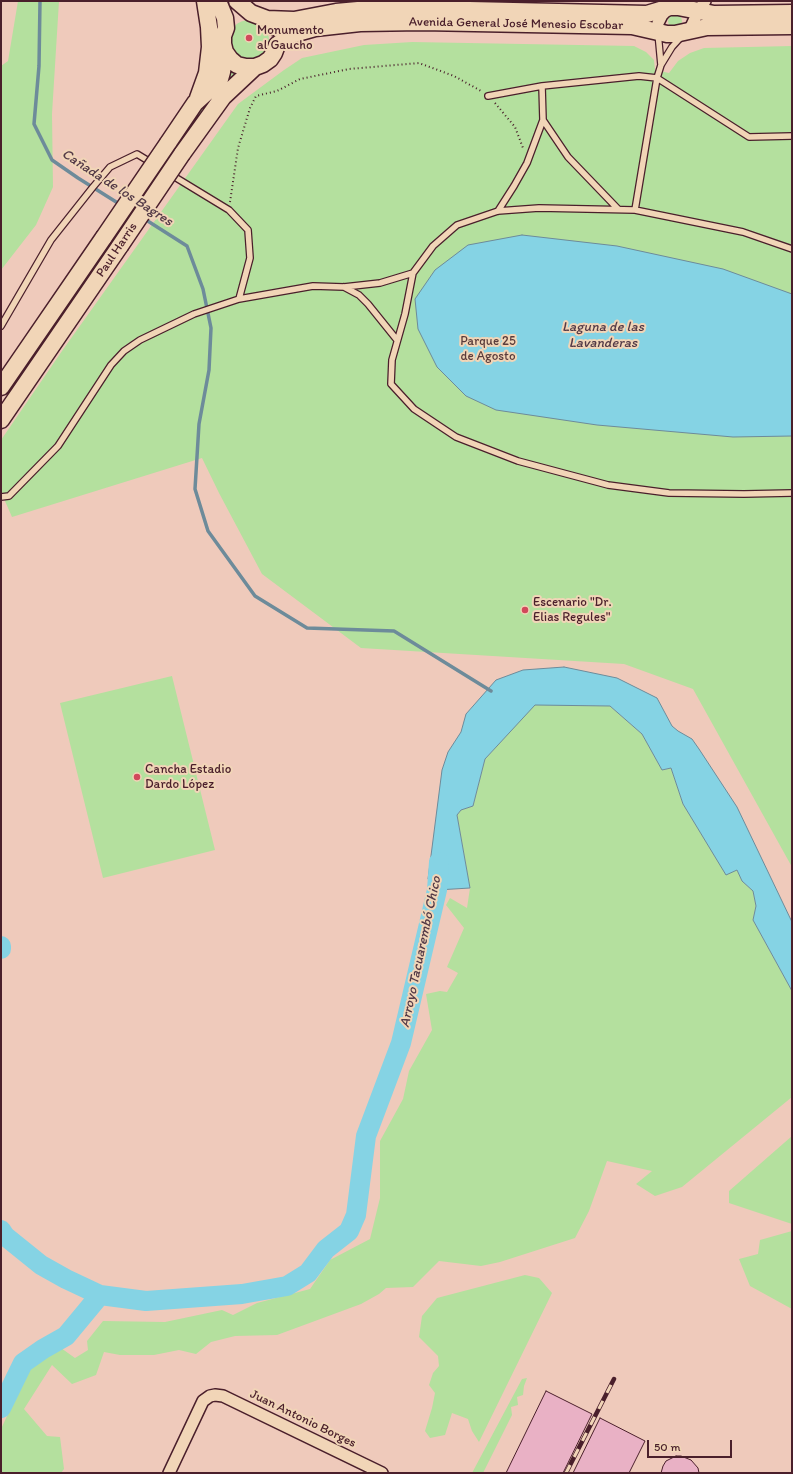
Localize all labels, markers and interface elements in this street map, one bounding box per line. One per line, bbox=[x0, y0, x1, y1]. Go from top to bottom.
street label: Avenida General José Menesio Escobar bbox=[409, 14, 623, 34]
place label: Monumento al Gaucho bbox=[257, 23, 324, 54]
marker: Monumento al Gaucho bbox=[244, 33, 254, 43]
water label: Cañada de los Bagres bbox=[58, 146, 176, 230]
street label: Paul Harris bbox=[93, 220, 141, 280]
water label: Laguna de las Lavanderas bbox=[562, 319, 644, 352]
park label: Parque 25 de Agosto bbox=[460, 334, 516, 365]
place label: Escenario "Dr. Elias Regules" bbox=[533, 595, 612, 626]
marker: Escenario "Dr. Elias Regules" bbox=[520, 605, 530, 615]
place label: Cancha Estadio Dardo López bbox=[145, 762, 231, 793]
marker: Cancha Estadio Dardo López bbox=[132, 772, 142, 782]
water label: Arroyo Tacuarembó Chico bbox=[397, 875, 445, 1029]
street label: Juan Antonio Borges bbox=[247, 1386, 359, 1452]
scale bar bbox=[649, 1432, 734, 1458]
text: 50 m bbox=[654, 1440, 680, 1454]

